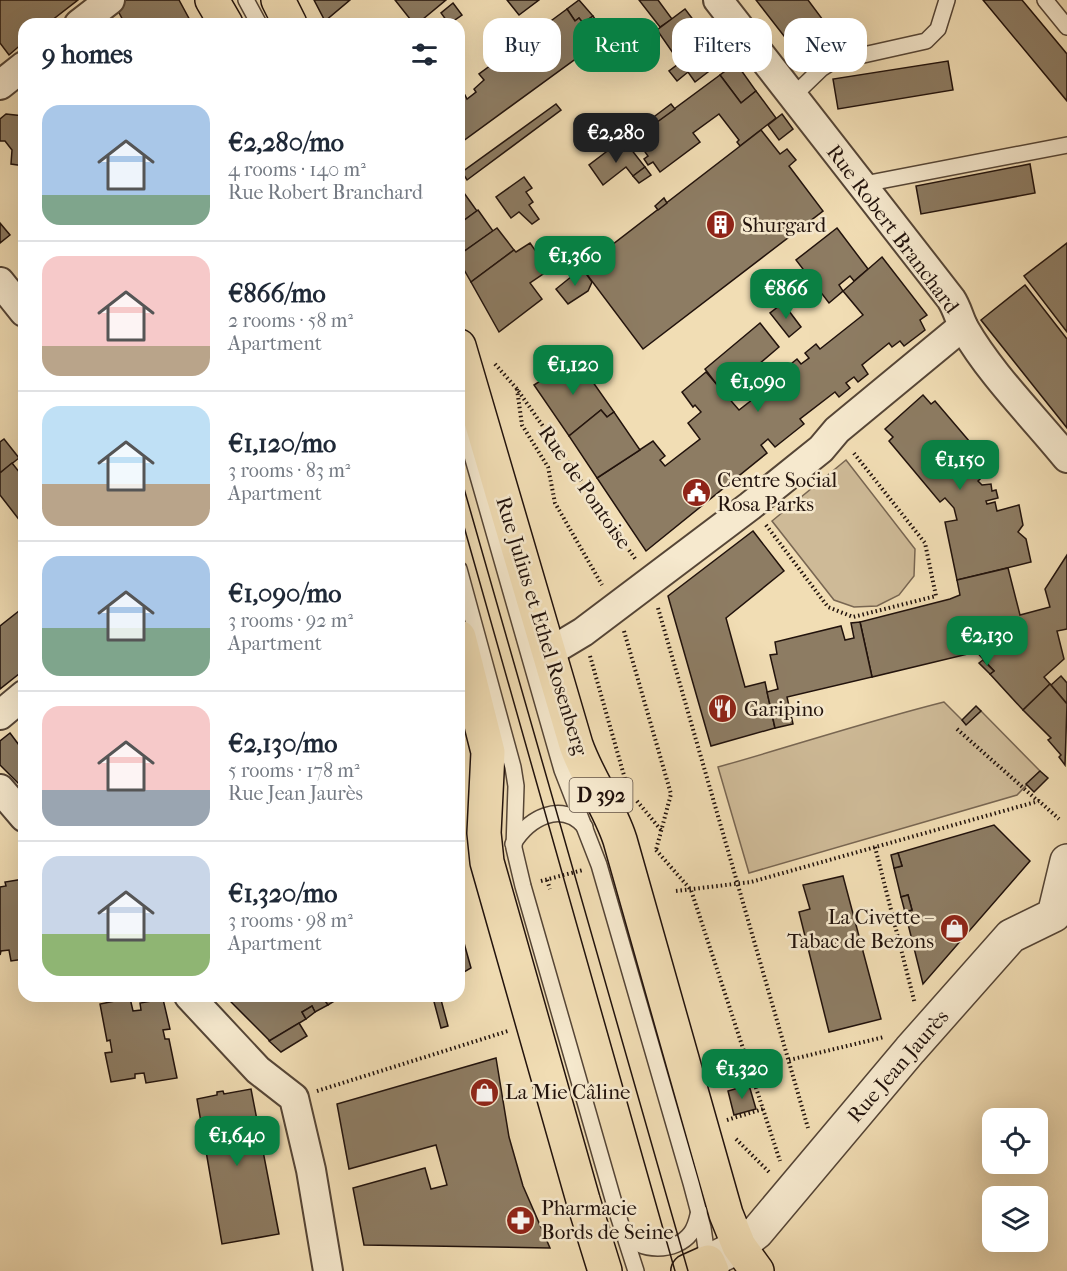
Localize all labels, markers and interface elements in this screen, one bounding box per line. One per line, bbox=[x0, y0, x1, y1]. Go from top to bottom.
chip: Buy bbox=[483, 18, 561, 72]
chip: Rent bbox=[573, 18, 660, 72]
chip: Filters bbox=[672, 18, 772, 72]
chip: New bbox=[784, 18, 867, 72]
icon: filters bbox=[408, 38, 441, 71]
text: 9 homes bbox=[42, 39, 133, 70]
pin: €2,280 bbox=[567, 113, 665, 164]
text: €2,280 bbox=[587, 121, 645, 144]
text: €2,280/mo bbox=[228, 127, 344, 158]
icon: home bbox=[90, 129, 162, 201]
street label: Rue Robert Branchard bbox=[822, 140, 965, 318]
text: 4 rooms · 140 m² bbox=[228, 158, 366, 181]
text: Rue Robert Branchard bbox=[228, 181, 423, 204]
building icon: Shurgard bbox=[705, 209, 737, 241]
place label: Shurgard bbox=[742, 213, 827, 237]
pin: €1,360 bbox=[526, 236, 624, 287]
text: €1,360 bbox=[548, 244, 602, 267]
pin: €866 bbox=[750, 269, 822, 320]
text: €866 bbox=[764, 277, 808, 300]
text: €866/mo bbox=[228, 278, 326, 309]
icon: home bbox=[90, 280, 162, 352]
text: 2 rooms · 58 m² bbox=[228, 309, 353, 332]
text: Apartment bbox=[228, 332, 322, 355]
pin: €1,120 bbox=[524, 345, 622, 396]
text: €1,120 bbox=[547, 353, 599, 376]
pin: €1,090 bbox=[709, 362, 807, 413]
text: €1,090 bbox=[730, 370, 786, 393]
street label: Rue de Pontoise bbox=[534, 421, 636, 553]
text: €1,120/mo bbox=[228, 428, 336, 459]
icon: home bbox=[90, 430, 162, 502]
pin: €1,150 bbox=[911, 440, 1009, 491]
text: €1,150 bbox=[935, 448, 985, 471]
text: 3 rooms · 83 m² bbox=[228, 459, 351, 482]
place label: Centre Social Rosa Parks bbox=[717, 468, 837, 516]
public building icon: Centre Social Rosa Parks bbox=[680, 476, 712, 508]
text: Apartment bbox=[228, 482, 322, 505]
street label: Rue Julius et Ethel Rosenberg bbox=[491, 494, 593, 759]
text: €1,090/mo bbox=[228, 578, 341, 609]
icon: home bbox=[90, 580, 162, 652]
text: 3 rooms · 92 m² bbox=[228, 609, 353, 632]
pin: €2,130 bbox=[938, 616, 1036, 667]
text: €2,130 bbox=[961, 624, 1013, 647]
text: Apartment bbox=[228, 632, 322, 655]
restaurant icon: Garipino bbox=[707, 693, 739, 725]
place label: Garipino bbox=[744, 697, 824, 721]
text: €2,130/mo bbox=[228, 728, 338, 759]
icon: home bbox=[90, 730, 162, 802]
text: 5 rooms · 178 m² bbox=[228, 759, 360, 782]
road number: D 392 bbox=[570, 778, 632, 812]
text: Rue Jean Jaurès bbox=[228, 782, 363, 805]
text: €1,320/mo bbox=[228, 878, 337, 909]
icon: home bbox=[90, 880, 162, 952]
place label: La Civette – Tabac de Bezons bbox=[787, 905, 935, 953]
text: 3 rooms · 98 m² bbox=[228, 909, 353, 932]
shop icon: La Civette – Tabac de Bezons bbox=[939, 913, 971, 945]
text: Apartment bbox=[228, 932, 322, 955]
street label: Rue Jean Jaurès bbox=[842, 1004, 954, 1127]
pin: €1,320 bbox=[693, 1049, 791, 1100]
text: €1,320 bbox=[716, 1057, 768, 1080]
shop icon: La Mie Câline bbox=[468, 1076, 500, 1108]
place label: La Mie Câline bbox=[505, 1080, 630, 1104]
map controls bbox=[982, 1108, 1048, 1252]
button: locate bbox=[982, 1108, 1048, 1174]
pin: €1,640 bbox=[188, 1116, 286, 1167]
text: €1,640 bbox=[209, 1124, 265, 1147]
button: layers bbox=[982, 1186, 1048, 1252]
place label: Pharmacie Bords de Seine bbox=[541, 1196, 674, 1244]
pharmacy icon: Pharmacie Bords de Seine bbox=[504, 1204, 536, 1236]

